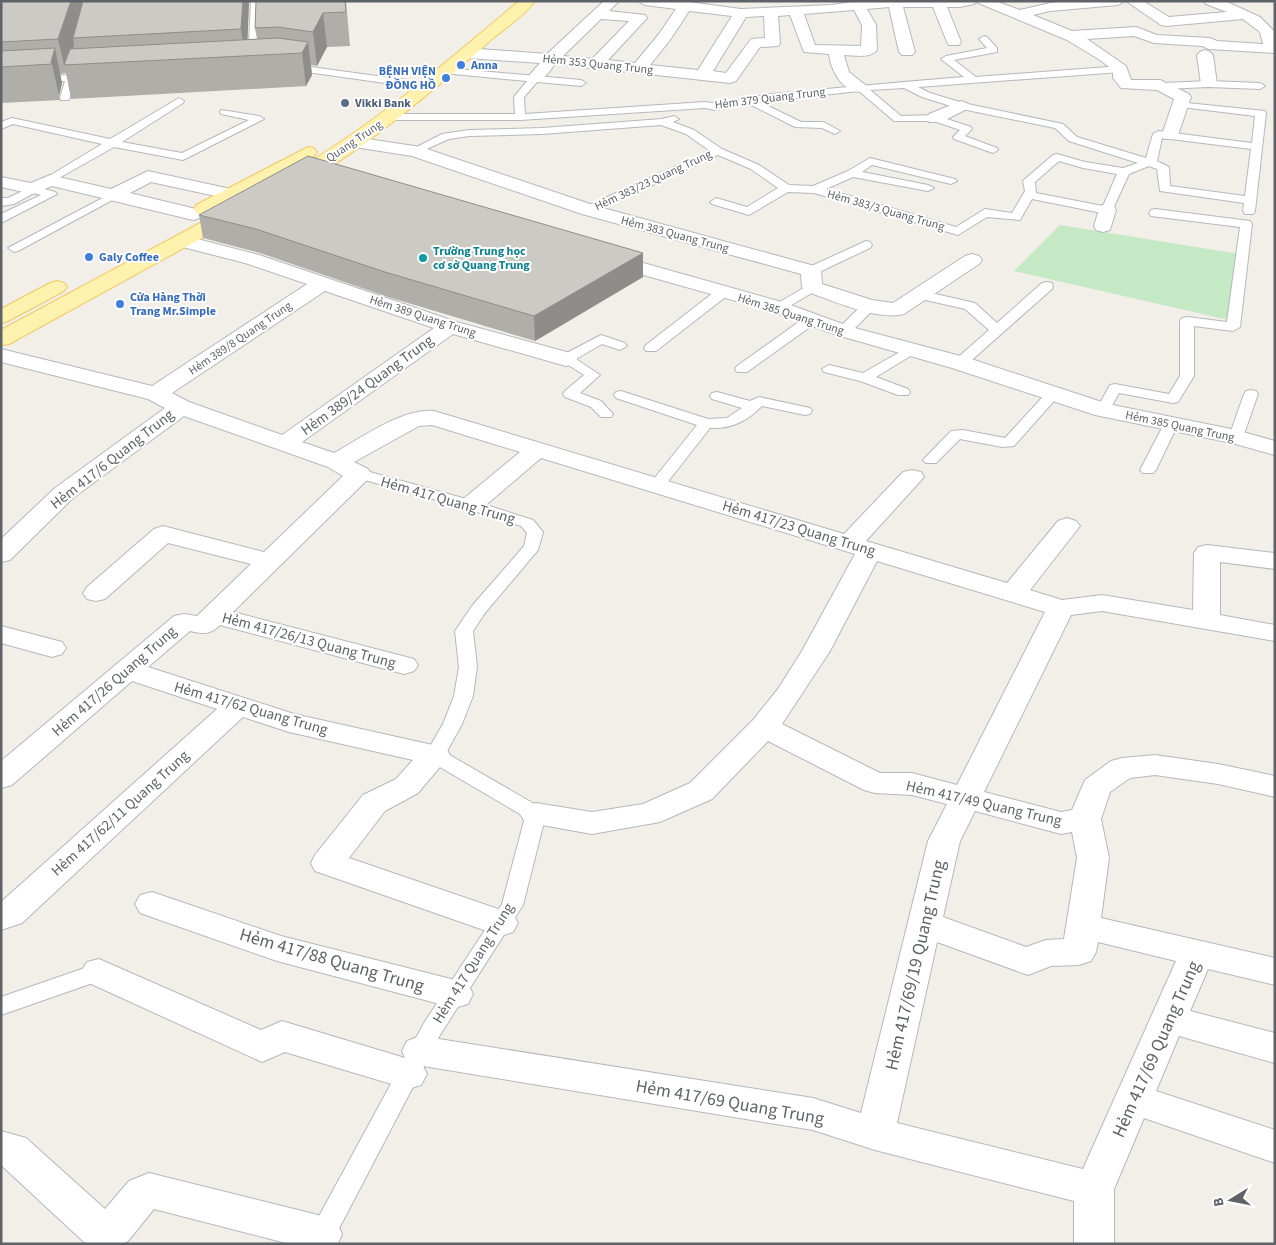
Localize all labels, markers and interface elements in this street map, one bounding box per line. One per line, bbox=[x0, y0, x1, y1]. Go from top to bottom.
street label: Hẻm 353 Quang Trung bbox=[542, 50, 654, 79]
place label: Anna bbox=[470, 57, 498, 74]
marker: Anna bbox=[455, 59, 467, 71]
place label: BỆNH VIỆN ĐỒNG HỒ bbox=[379, 63, 436, 94]
marker: BỆNH VIỆN ĐỒNG HỒ bbox=[440, 72, 452, 84]
street label: Hẻm 379 Quang Trung bbox=[714, 83, 826, 114]
place label: Vikki Bank bbox=[354, 95, 411, 112]
marker: Vikki Bank bbox=[339, 97, 351, 109]
street label: Quang Trung bbox=[323, 116, 386, 167]
street label: Hẻm 383/23 Quang Trung bbox=[592, 146, 714, 215]
street label: Hẻm 383/3 Quang Trung bbox=[825, 186, 947, 235]
street label: Hẻm 383 Quang Trung bbox=[619, 212, 731, 257]
place label: Trường Trung học cơ sở Quang Trung bbox=[433, 243, 530, 274]
place label: Galy Coffee bbox=[99, 249, 159, 266]
marker: Galy Coffee bbox=[83, 251, 95, 263]
marker: Trường Trung học cơ sở Quang Trung bbox=[417, 252, 429, 264]
place label: Cửa Hàng Thời Trang Mr.Simple bbox=[130, 289, 216, 320]
street label: Hẻm 385 Quang Trung bbox=[735, 289, 846, 340]
street label: Hẻm 389 Quang Trung bbox=[367, 291, 478, 342]
street label: Hẻm 389/8 Quang Trung bbox=[185, 297, 295, 379]
marker: Cửa Hàng Thời Trang Mr.Simple bbox=[114, 298, 126, 310]
street label: Hẻm 389/24 Quang Trung bbox=[297, 330, 438, 441]
street label: Hẻm 417/6 Quang Trung bbox=[46, 404, 179, 514]
street label: Hẻm 385 Quang Trung bbox=[1124, 407, 1236, 446]
street label: Hẻm 417 Quang Trung bbox=[378, 471, 518, 530]
street label: Hẻm 417/23 Quang Trung bbox=[720, 495, 878, 562]
street label: Hẻm 417/26/13 Quang Trung bbox=[220, 607, 399, 674]
street label: Hẻm 417/26 Quang Trung bbox=[47, 621, 182, 741]
street label: Hẻm 417/62 Quang Trung bbox=[171, 676, 331, 741]
street label: Hẻm 417/62/11 Quang Trung bbox=[47, 745, 194, 881]
street label: Hẻm 417/49 Quang Trung bbox=[904, 775, 1064, 832]
street label: Hẻm 417/69/19 Quang Trung bbox=[879, 857, 952, 1073]
street label: Hẻm 417 Quang Trung bbox=[428, 898, 519, 1028]
street label: Hẻm 417/88 Quang Trung bbox=[237, 922, 427, 999]
street label: Hẻm 417/69 Quang Trung bbox=[1106, 957, 1207, 1141]
street label: Hẻm 417/69 Quang Trung bbox=[634, 1074, 826, 1131]
north arrow bbox=[1206, 1175, 1256, 1225]
text: B bbox=[1209, 1196, 1230, 1208]

